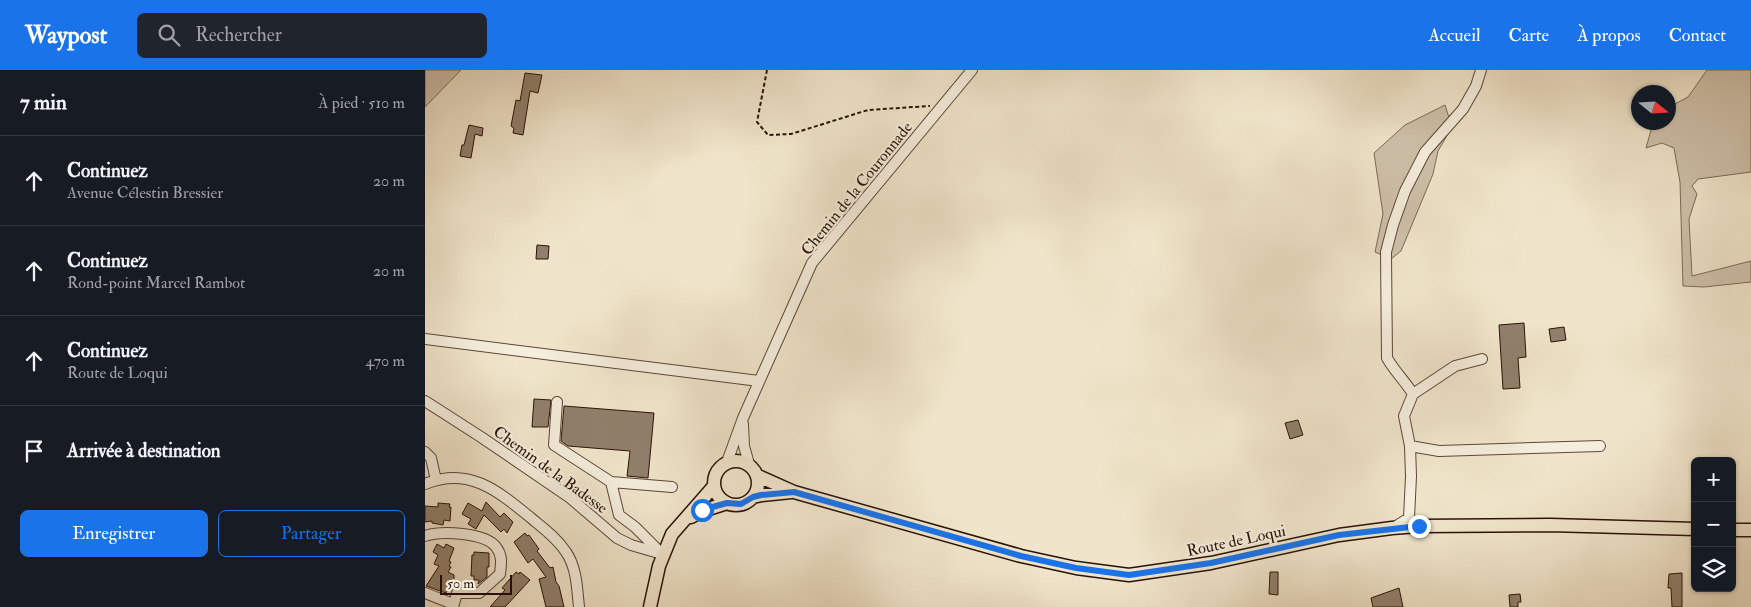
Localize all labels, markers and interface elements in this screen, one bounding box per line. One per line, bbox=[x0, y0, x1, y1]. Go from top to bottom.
search box bbox=[137, 13, 487, 58]
text: Waypost bbox=[25, 20, 107, 51]
icon: search bbox=[155, 21, 183, 49]
text: Rechercher bbox=[195, 23, 282, 47]
text: Accueil bbox=[1428, 24, 1481, 47]
text: Carte bbox=[1509, 24, 1549, 47]
text: À propos bbox=[1577, 24, 1641, 47]
text: Contact bbox=[1669, 24, 1726, 47]
north arrow bbox=[1631, 85, 1676, 130]
text: 7 min bbox=[20, 89, 67, 116]
text: À pied · 510 m bbox=[318, 93, 405, 113]
street label: Chemin de la Couronnade bbox=[797, 118, 917, 259]
text: Continuez bbox=[67, 159, 148, 183]
icon: ahead bbox=[20, 167, 48, 195]
text: 20 m bbox=[373, 171, 405, 191]
text: Avenue Célestin Bressier bbox=[67, 183, 223, 203]
text: Continuez bbox=[67, 249, 148, 273]
icon: ahead bbox=[20, 257, 48, 285]
text: 20 m bbox=[373, 261, 405, 281]
text: Rond-point Marcel Rambot bbox=[67, 273, 245, 293]
text: Continuez bbox=[67, 339, 148, 363]
icon: ahead bbox=[20, 347, 48, 375]
text: 470 m bbox=[365, 351, 405, 371]
text: Route de Loqui bbox=[67, 363, 168, 383]
street label: Chemin de la Badesse bbox=[489, 422, 612, 518]
icon: arrive bbox=[20, 437, 48, 465]
text: Arrivée à destination bbox=[67, 439, 221, 463]
map controls bbox=[1691, 457, 1736, 592]
button: + bbox=[1691, 457, 1736, 502]
route start bbox=[691, 499, 714, 522]
button: − bbox=[1691, 502, 1736, 547]
button: Enregistrer bbox=[20, 510, 208, 557]
button: Partager bbox=[218, 510, 405, 557]
route end bbox=[1408, 515, 1431, 538]
street label: Route de Loqui bbox=[1185, 521, 1288, 561]
button: layers bbox=[1691, 547, 1736, 592]
scale bar bbox=[440, 572, 513, 595]
text: 50 m bbox=[447, 575, 474, 592]

